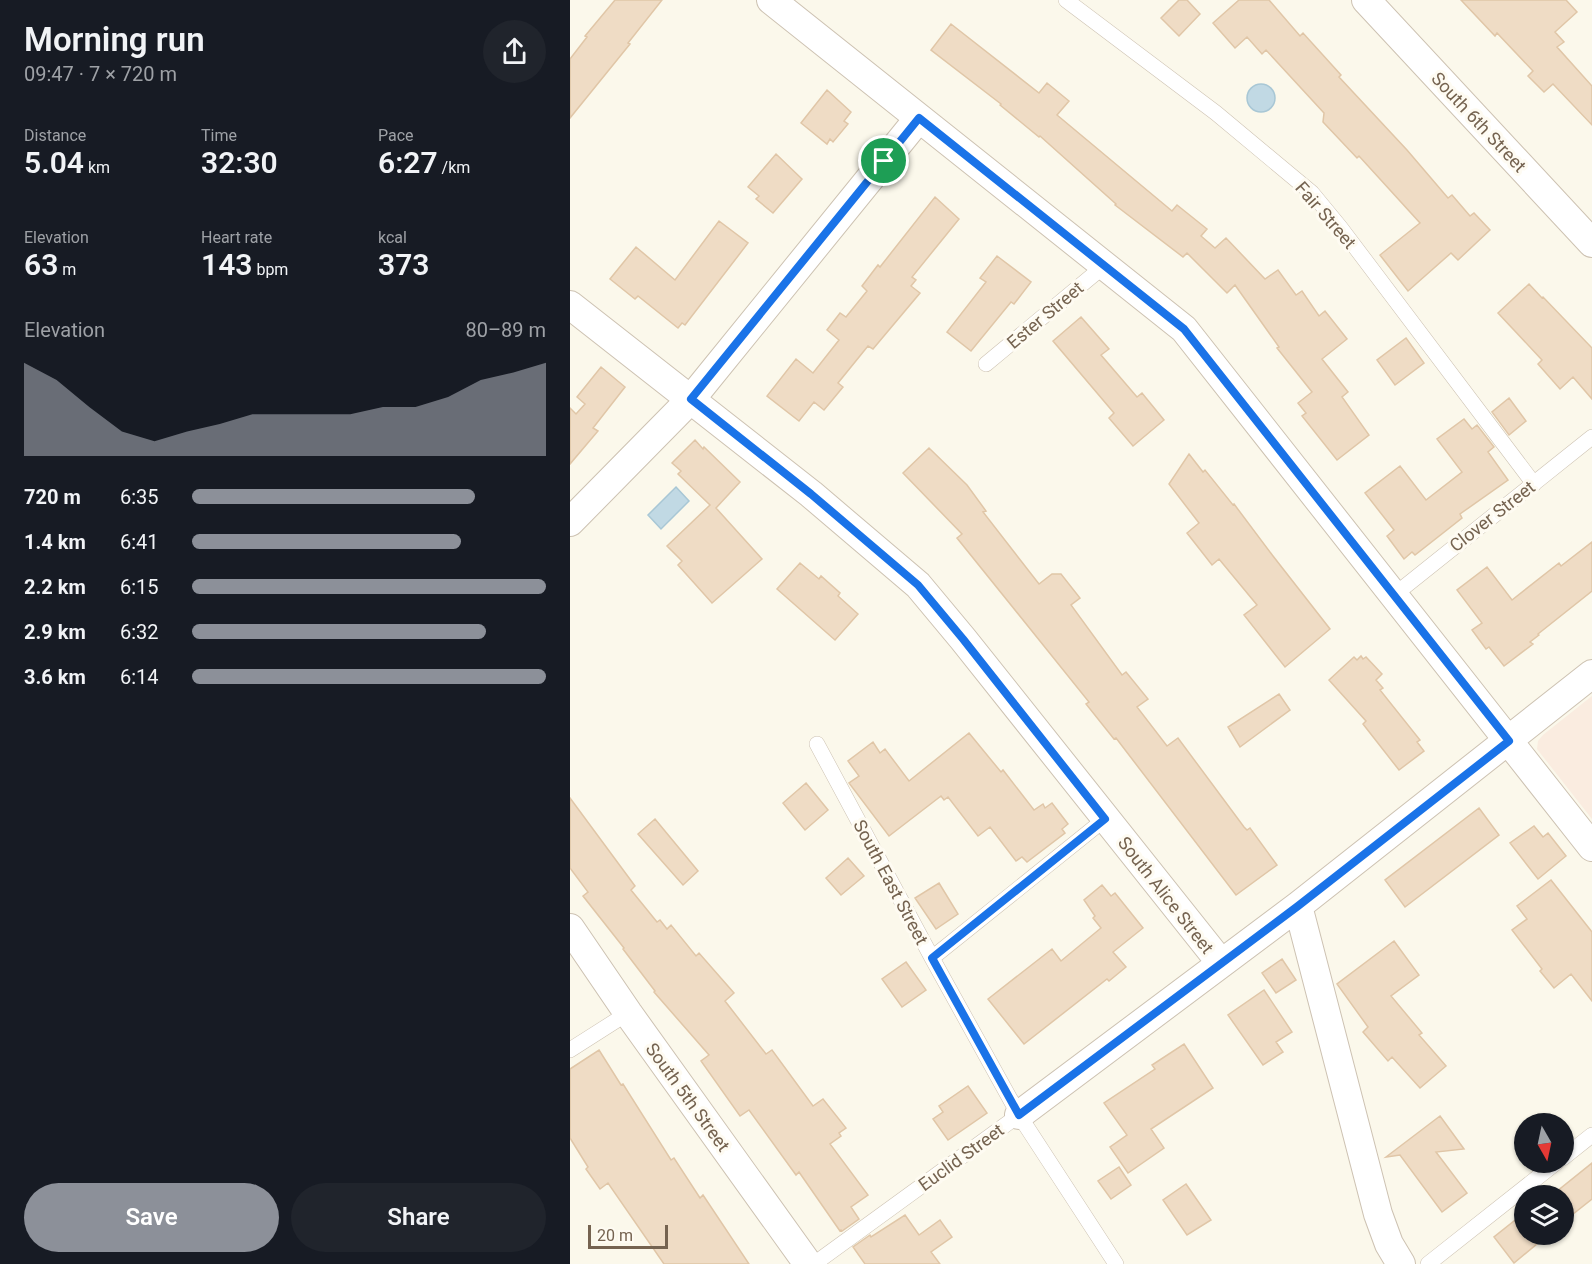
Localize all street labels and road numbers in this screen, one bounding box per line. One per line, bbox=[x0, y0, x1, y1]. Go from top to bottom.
street label: South 6th Street bbox=[1427, 68, 1531, 176]
street label: Fair Street bbox=[1291, 177, 1361, 253]
street label: Ester Street bbox=[1003, 277, 1087, 353]
street label: Clover Street bbox=[1445, 476, 1539, 556]
street label: South East Street bbox=[849, 816, 933, 948]
street label: South Alice Street bbox=[1114, 832, 1218, 958]
street label: South 5th Street bbox=[642, 1039, 734, 1155]
street label: Euclid Street bbox=[914, 1119, 1008, 1195]

